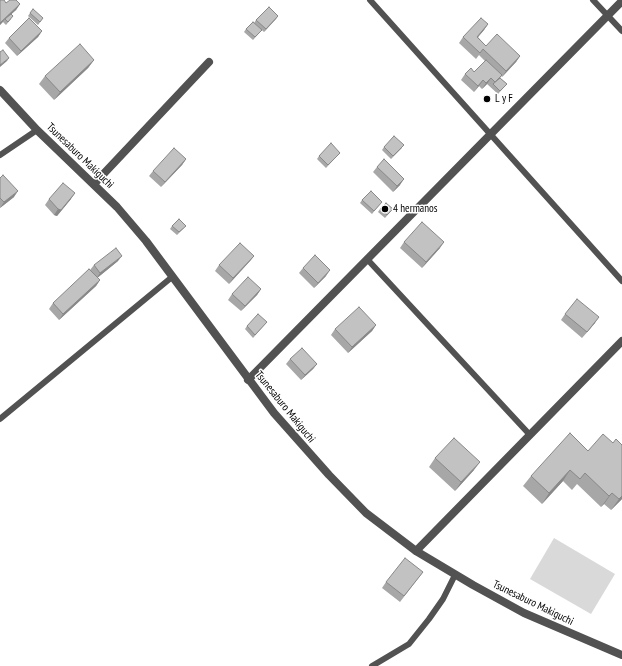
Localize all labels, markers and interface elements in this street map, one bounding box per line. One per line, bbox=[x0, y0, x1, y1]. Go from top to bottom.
place label: L y F bbox=[495, 92, 513, 106]
marker: L y F bbox=[482, 94, 492, 104]
street label: Tsunesaburo Makiguchi bbox=[44, 121, 116, 191]
place label: 4 hermanos bbox=[393, 202, 438, 216]
marker: 4 hermanos bbox=[380, 204, 390, 214]
street label: Tsunesaburo Makiguchi bbox=[252, 369, 318, 445]
street label: Tsunesaburo Makiguchi bbox=[490, 578, 576, 628]

